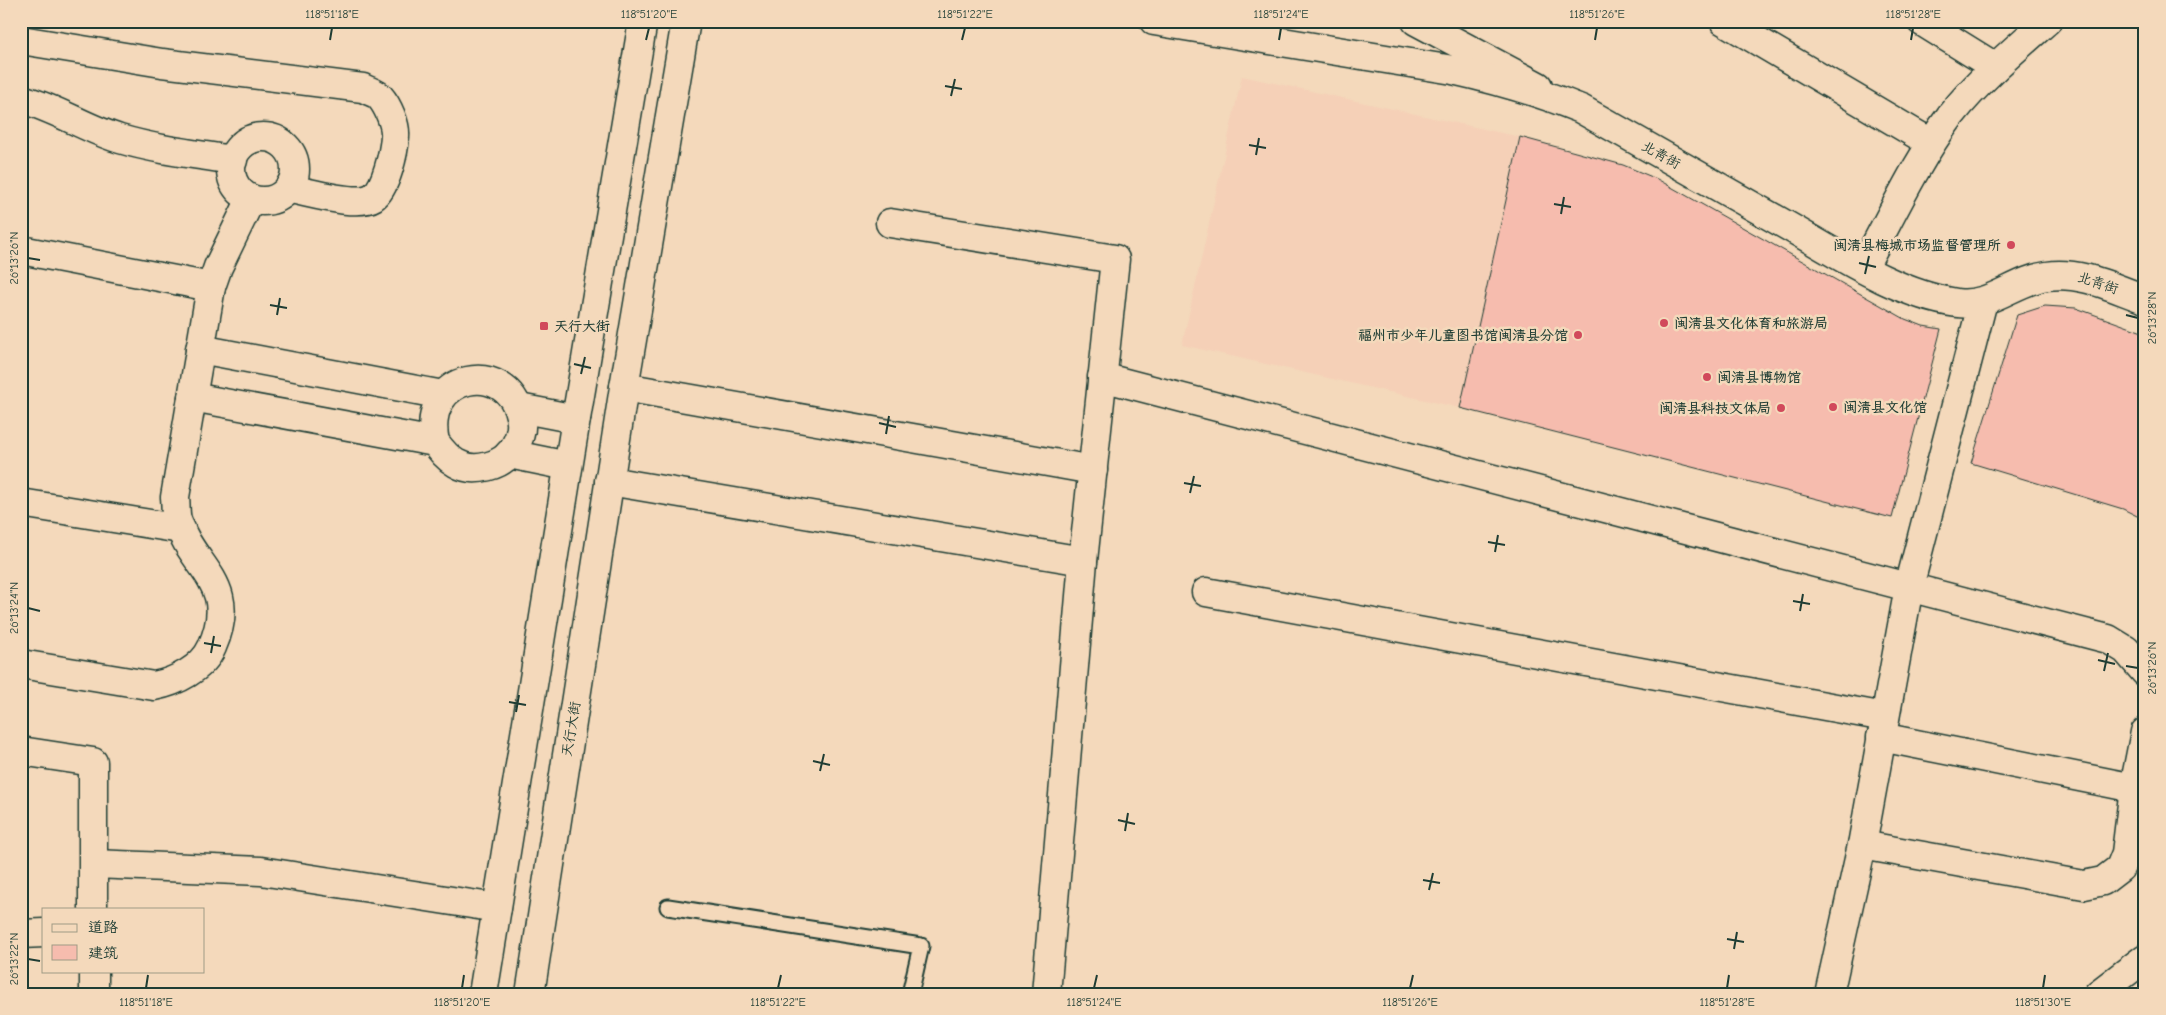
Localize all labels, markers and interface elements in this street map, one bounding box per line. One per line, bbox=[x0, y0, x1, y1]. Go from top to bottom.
text: 118°51'18"E bbox=[305, 7, 359, 21]
text: 118°51'20"E bbox=[621, 7, 677, 21]
text: 118°51'22"E bbox=[937, 7, 993, 21]
text: 118°51'24"E bbox=[1254, 7, 1308, 21]
text: 118°51'26"E bbox=[1569, 7, 1625, 21]
text: 118°51'28"E bbox=[1885, 7, 1941, 21]
street label: 北青街 bbox=[1639, 137, 1683, 173]
text: 26°13'26"N bbox=[7, 232, 21, 284]
place label: 闽清县梅城市场监督管理所 bbox=[1833, 237, 2001, 254]
marker: 闽清县梅城市场监督管理所 bbox=[2005, 239, 2017, 251]
street label: 北青街 bbox=[2075, 268, 2121, 298]
text: 26°13'28"N bbox=[2145, 292, 2159, 344]
place label: 闽清县文化体育和旅游局 bbox=[1674, 315, 1828, 332]
marker: 闽清县文化体育和旅游局 bbox=[1658, 317, 1670, 329]
place label: 天行大街 bbox=[554, 318, 610, 335]
marker: 天行大街 bbox=[538, 320, 550, 332]
place label: 福州市少年儿童图书馆闽清县分馆 bbox=[1358, 327, 1568, 344]
marker: 福州市少年儿童图书馆闽清县分馆 bbox=[1572, 329, 1584, 341]
place label: 闽清县博物馆 bbox=[1717, 369, 1801, 386]
marker: 闽清县博物馆 bbox=[1701, 371, 1713, 383]
place label: 闽清县文化馆 bbox=[1843, 399, 1927, 416]
place label: 闽清县科技文体局 bbox=[1659, 400, 1771, 417]
marker: 闽清县文化馆 bbox=[1827, 401, 1839, 413]
marker: 闽清县科技文体局 bbox=[1775, 402, 1787, 414]
text: 26°13'24"N bbox=[7, 582, 21, 634]
text: 26°13'26"N bbox=[2145, 642, 2159, 694]
street label: 天行大街 bbox=[558, 700, 584, 758]
legend bbox=[42, 908, 205, 972]
text: 道路 bbox=[88, 918, 118, 936]
text: 26°13'22"N bbox=[7, 933, 21, 985]
text: 建筑 bbox=[88, 944, 118, 962]
text: 118°51'18"E bbox=[119, 995, 173, 1009]
text: 118°51'20"E bbox=[434, 995, 490, 1009]
text: 118°51'22"E bbox=[750, 995, 806, 1009]
text: 118°51'24"E bbox=[1067, 995, 1121, 1009]
text: 118°51'26"E bbox=[1382, 995, 1438, 1009]
text: 118°51'28"E bbox=[1699, 995, 1755, 1009]
text: 118°51'30"E bbox=[2015, 995, 2071, 1009]

